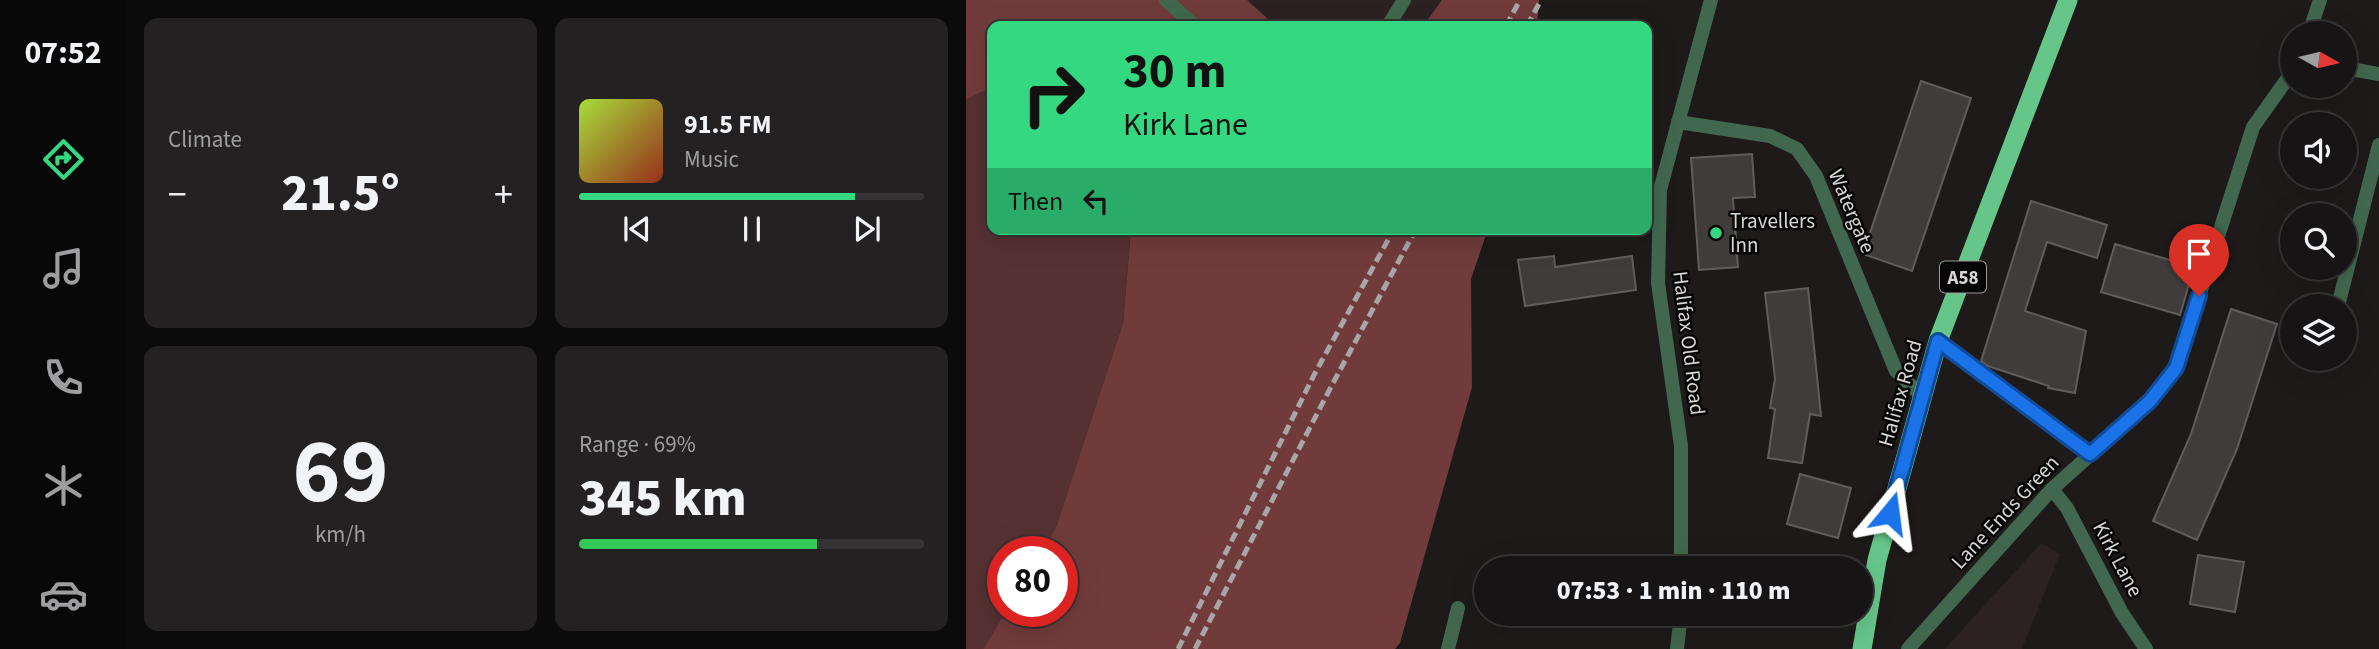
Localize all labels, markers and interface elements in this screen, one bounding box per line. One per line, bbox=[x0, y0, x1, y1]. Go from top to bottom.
north arrow bbox=[2280, 21, 2357, 98]
map controls bbox=[2280, 21, 2357, 371]
text: 07:52 bbox=[24, 30, 102, 76]
text: 30 m bbox=[1123, 37, 1227, 107]
icon: right bbox=[1008, 49, 1099, 140]
text: Kirk Lane bbox=[1123, 102, 1248, 148]
text: 91.5 FM bbox=[684, 106, 772, 143]
button: sound bbox=[2280, 112, 2357, 189]
text: Climate bbox=[168, 123, 242, 156]
icon: directions bbox=[39, 135, 88, 184]
text: Music bbox=[684, 143, 739, 176]
text: 21.5° bbox=[281, 157, 400, 231]
street label: Watergate bbox=[1821, 164, 1883, 258]
text: − bbox=[168, 168, 187, 222]
text: + bbox=[494, 168, 513, 222]
icon: left bbox=[1077, 182, 1115, 220]
text: Then bbox=[1008, 183, 1063, 220]
button: search bbox=[2280, 203, 2357, 280]
place label: Travellers Inn bbox=[1730, 206, 1815, 260]
icon: previous bbox=[618, 210, 656, 248]
icon: pause bbox=[733, 210, 771, 248]
icon: next bbox=[848, 210, 886, 248]
pin bbox=[2169, 224, 2229, 296]
marker: Travellers Inn bbox=[1708, 225, 1724, 241]
icon: arrive bbox=[2180, 235, 2218, 273]
icon: music bbox=[39, 244, 88, 293]
road number: A58 bbox=[1940, 262, 1986, 292]
street label: Halifax Old Road bbox=[1665, 269, 1713, 417]
button: layers bbox=[2280, 294, 2357, 371]
street label: Halifax Road bbox=[1870, 336, 1930, 450]
icon: phone bbox=[39, 353, 88, 402]
text: 69 bbox=[292, 408, 389, 537]
text: Range · 69% bbox=[579, 428, 696, 461]
street label: Lane Ends Green bbox=[1944, 448, 2066, 576]
icon: climate bbox=[39, 461, 88, 510]
text: 345 km bbox=[579, 462, 747, 536]
position arrow bbox=[1853, 476, 1927, 550]
street label: Kirk Lane bbox=[2086, 516, 2150, 602]
text: km/h bbox=[315, 518, 366, 551]
speed limit sign: 80 bbox=[987, 536, 1078, 627]
icon: car bbox=[39, 570, 88, 619]
text: 07:53 · 1 min · 110 m bbox=[1557, 572, 1790, 609]

